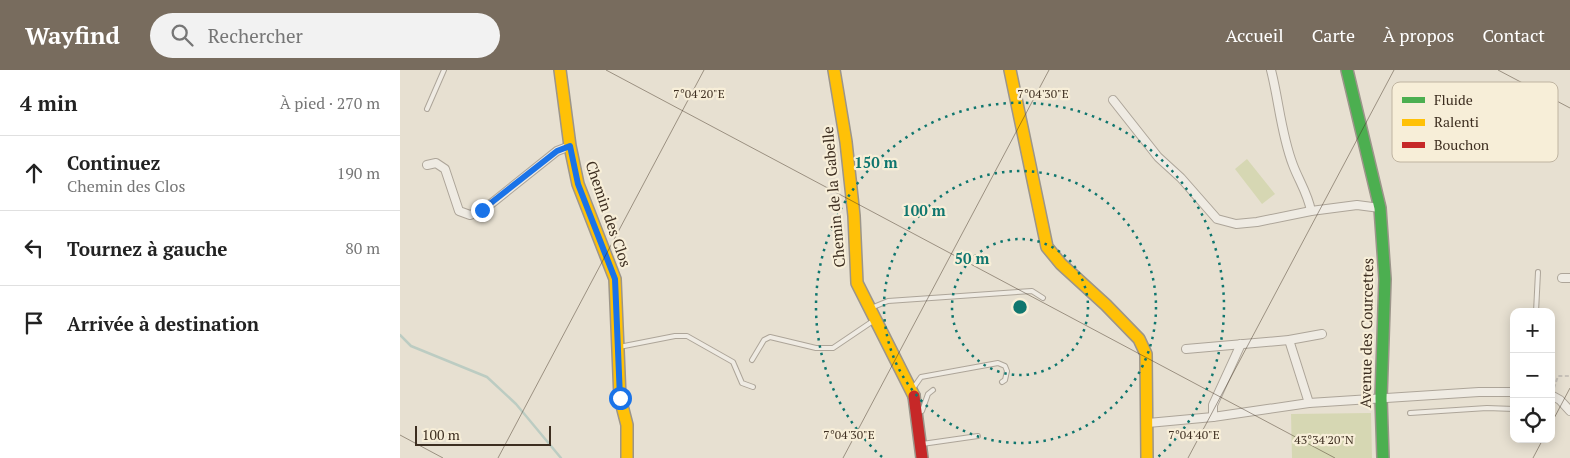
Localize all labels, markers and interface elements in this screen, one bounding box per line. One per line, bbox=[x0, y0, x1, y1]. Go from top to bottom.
search box bbox=[150, 13, 500, 58]
text: Wayfind bbox=[25, 19, 120, 51]
icon: search bbox=[168, 21, 196, 49]
text: Rechercher bbox=[208, 23, 303, 48]
text: Accueil bbox=[1225, 23, 1284, 47]
text: Carte bbox=[1312, 23, 1355, 47]
text: À propos bbox=[1383, 23, 1454, 47]
text: Contact bbox=[1482, 23, 1545, 47]
legend bbox=[1392, 82, 1558, 162]
text: 7°04'20"E bbox=[673, 86, 725, 101]
text: 7°04'30"E bbox=[1017, 86, 1069, 101]
text: 4 min bbox=[20, 89, 77, 117]
text: Fluide bbox=[1434, 90, 1473, 109]
text: À pied · 270 m bbox=[280, 92, 380, 114]
text: Ralenti bbox=[1434, 112, 1479, 131]
street label: Chemin de la Gabelle bbox=[817, 126, 849, 268]
text: Bouchon bbox=[1434, 135, 1490, 154]
text: Continuez bbox=[67, 150, 160, 175]
text: 150 m bbox=[854, 152, 898, 172]
street label: Chemin des Clos bbox=[581, 158, 636, 269]
icon: ahead bbox=[20, 159, 48, 187]
text: 190 m bbox=[337, 162, 380, 184]
text: Chemin des Clos bbox=[67, 175, 185, 197]
route end bbox=[471, 199, 494, 222]
text: 100 m bbox=[902, 200, 946, 220]
icon: left bbox=[20, 234, 48, 262]
text: Tournez à gauche bbox=[67, 236, 228, 261]
text: 80 m bbox=[345, 237, 380, 259]
text: 50 m bbox=[955, 248, 990, 268]
street label: Avenue des Courcettes bbox=[1355, 258, 1377, 408]
centre of rings bbox=[1011, 298, 1029, 316]
map controls bbox=[1510, 308, 1555, 443]
button: + bbox=[1510, 308, 1555, 353]
icon: arrive bbox=[20, 309, 48, 337]
text: Arrivée à destination bbox=[67, 311, 259, 336]
button: − bbox=[1510, 353, 1555, 398]
route start bbox=[609, 387, 632, 410]
button: locate bbox=[1510, 398, 1555, 443]
scale bar bbox=[415, 423, 551, 446]
text: 100 m bbox=[422, 425, 460, 444]
text: 7°04'30"E bbox=[823, 427, 875, 442]
text: 7°04'40"E bbox=[1168, 427, 1220, 442]
text: 43°34'20"N bbox=[1294, 432, 1354, 447]

